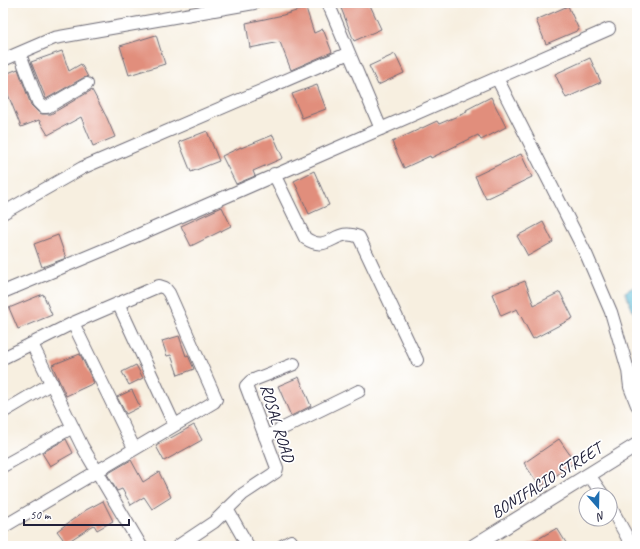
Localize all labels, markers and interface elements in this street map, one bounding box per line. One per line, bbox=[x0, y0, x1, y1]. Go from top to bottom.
street label: ROSAL ROAD bbox=[256, 382, 300, 466]
street label: BONIFACIO STREET bbox=[487, 438, 605, 522]
north arrow bbox=[578, 487, 618, 527]
scale bar bbox=[24, 501, 129, 527]
text: 50 m bbox=[30, 507, 52, 523]

